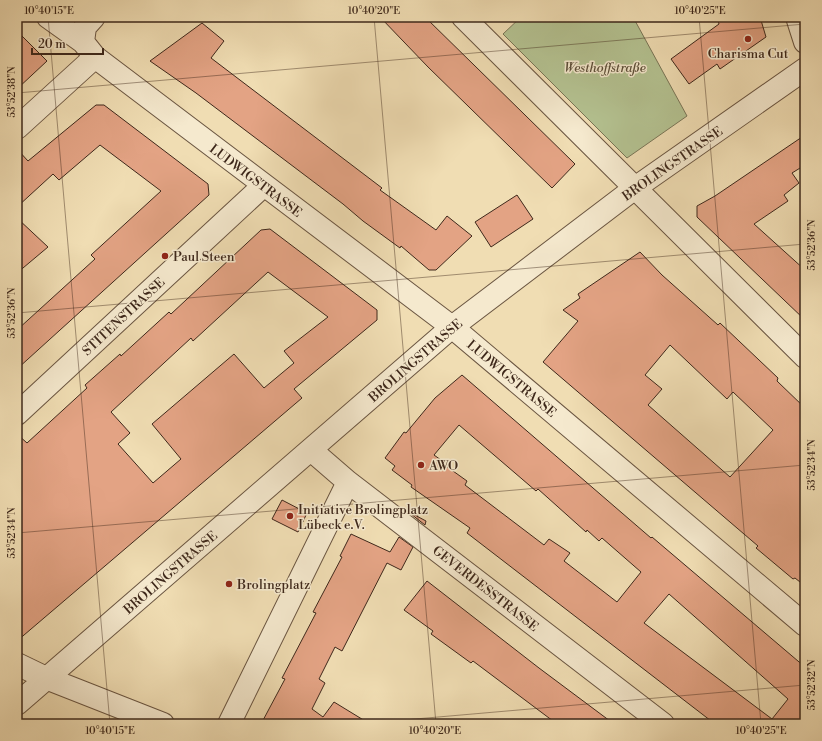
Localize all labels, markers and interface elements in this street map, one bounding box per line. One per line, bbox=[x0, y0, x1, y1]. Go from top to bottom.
text: 10°40'15"E bbox=[24, 5, 74, 17]
text: 10°40'20"E bbox=[348, 5, 400, 17]
text: 10°40'25"E bbox=[674, 5, 726, 17]
scale bar bbox=[32, 30, 103, 56]
marker: Charisma Cut bbox=[743, 34, 753, 44]
text: 20 m bbox=[38, 37, 66, 52]
place label: Charisma Cut bbox=[708, 46, 789, 62]
park label: Westhoffstraße bbox=[564, 60, 646, 76]
text: 53°52'38"N bbox=[6, 66, 18, 118]
street label: BROLINGSTRASSE bbox=[618, 123, 726, 205]
street label: LUDWIGSTRASSE bbox=[206, 141, 305, 221]
text: 53°52'36"N bbox=[806, 219, 818, 271]
place label: Paul Steen bbox=[173, 249, 235, 265]
marker: Paul Steen bbox=[160, 251, 170, 261]
street label: STITENSTRASSE bbox=[79, 274, 168, 359]
text: 53°52'36"N bbox=[6, 287, 18, 339]
street label: BROLINGSTRASSE bbox=[365, 316, 466, 406]
street label: LUDWIGSTRASSE bbox=[463, 337, 559, 421]
text: 53°52'34"N bbox=[806, 439, 818, 491]
place label: AWO bbox=[428, 458, 458, 474]
marker: AWO bbox=[416, 460, 426, 470]
place label: Initiative Brolingplatz Lübeck e.V. bbox=[298, 502, 428, 533]
text: 53°52'34"N bbox=[6, 507, 18, 559]
marker: Initiative Brolingplatz Lübeck e.V. bbox=[285, 511, 295, 521]
street label: BROLINGSTRASSE bbox=[120, 528, 221, 618]
street label: GEVERDESSTRASSE bbox=[429, 542, 542, 635]
place label: Brolingplatz bbox=[236, 577, 310, 593]
marker: Brolingplatz bbox=[224, 579, 234, 589]
text: 53°52'32"N bbox=[806, 659, 818, 710]
text: 10°40'15"E bbox=[85, 725, 135, 737]
text: 10°40'20"E bbox=[409, 725, 461, 737]
text: 10°40'25"E bbox=[735, 725, 787, 737]

